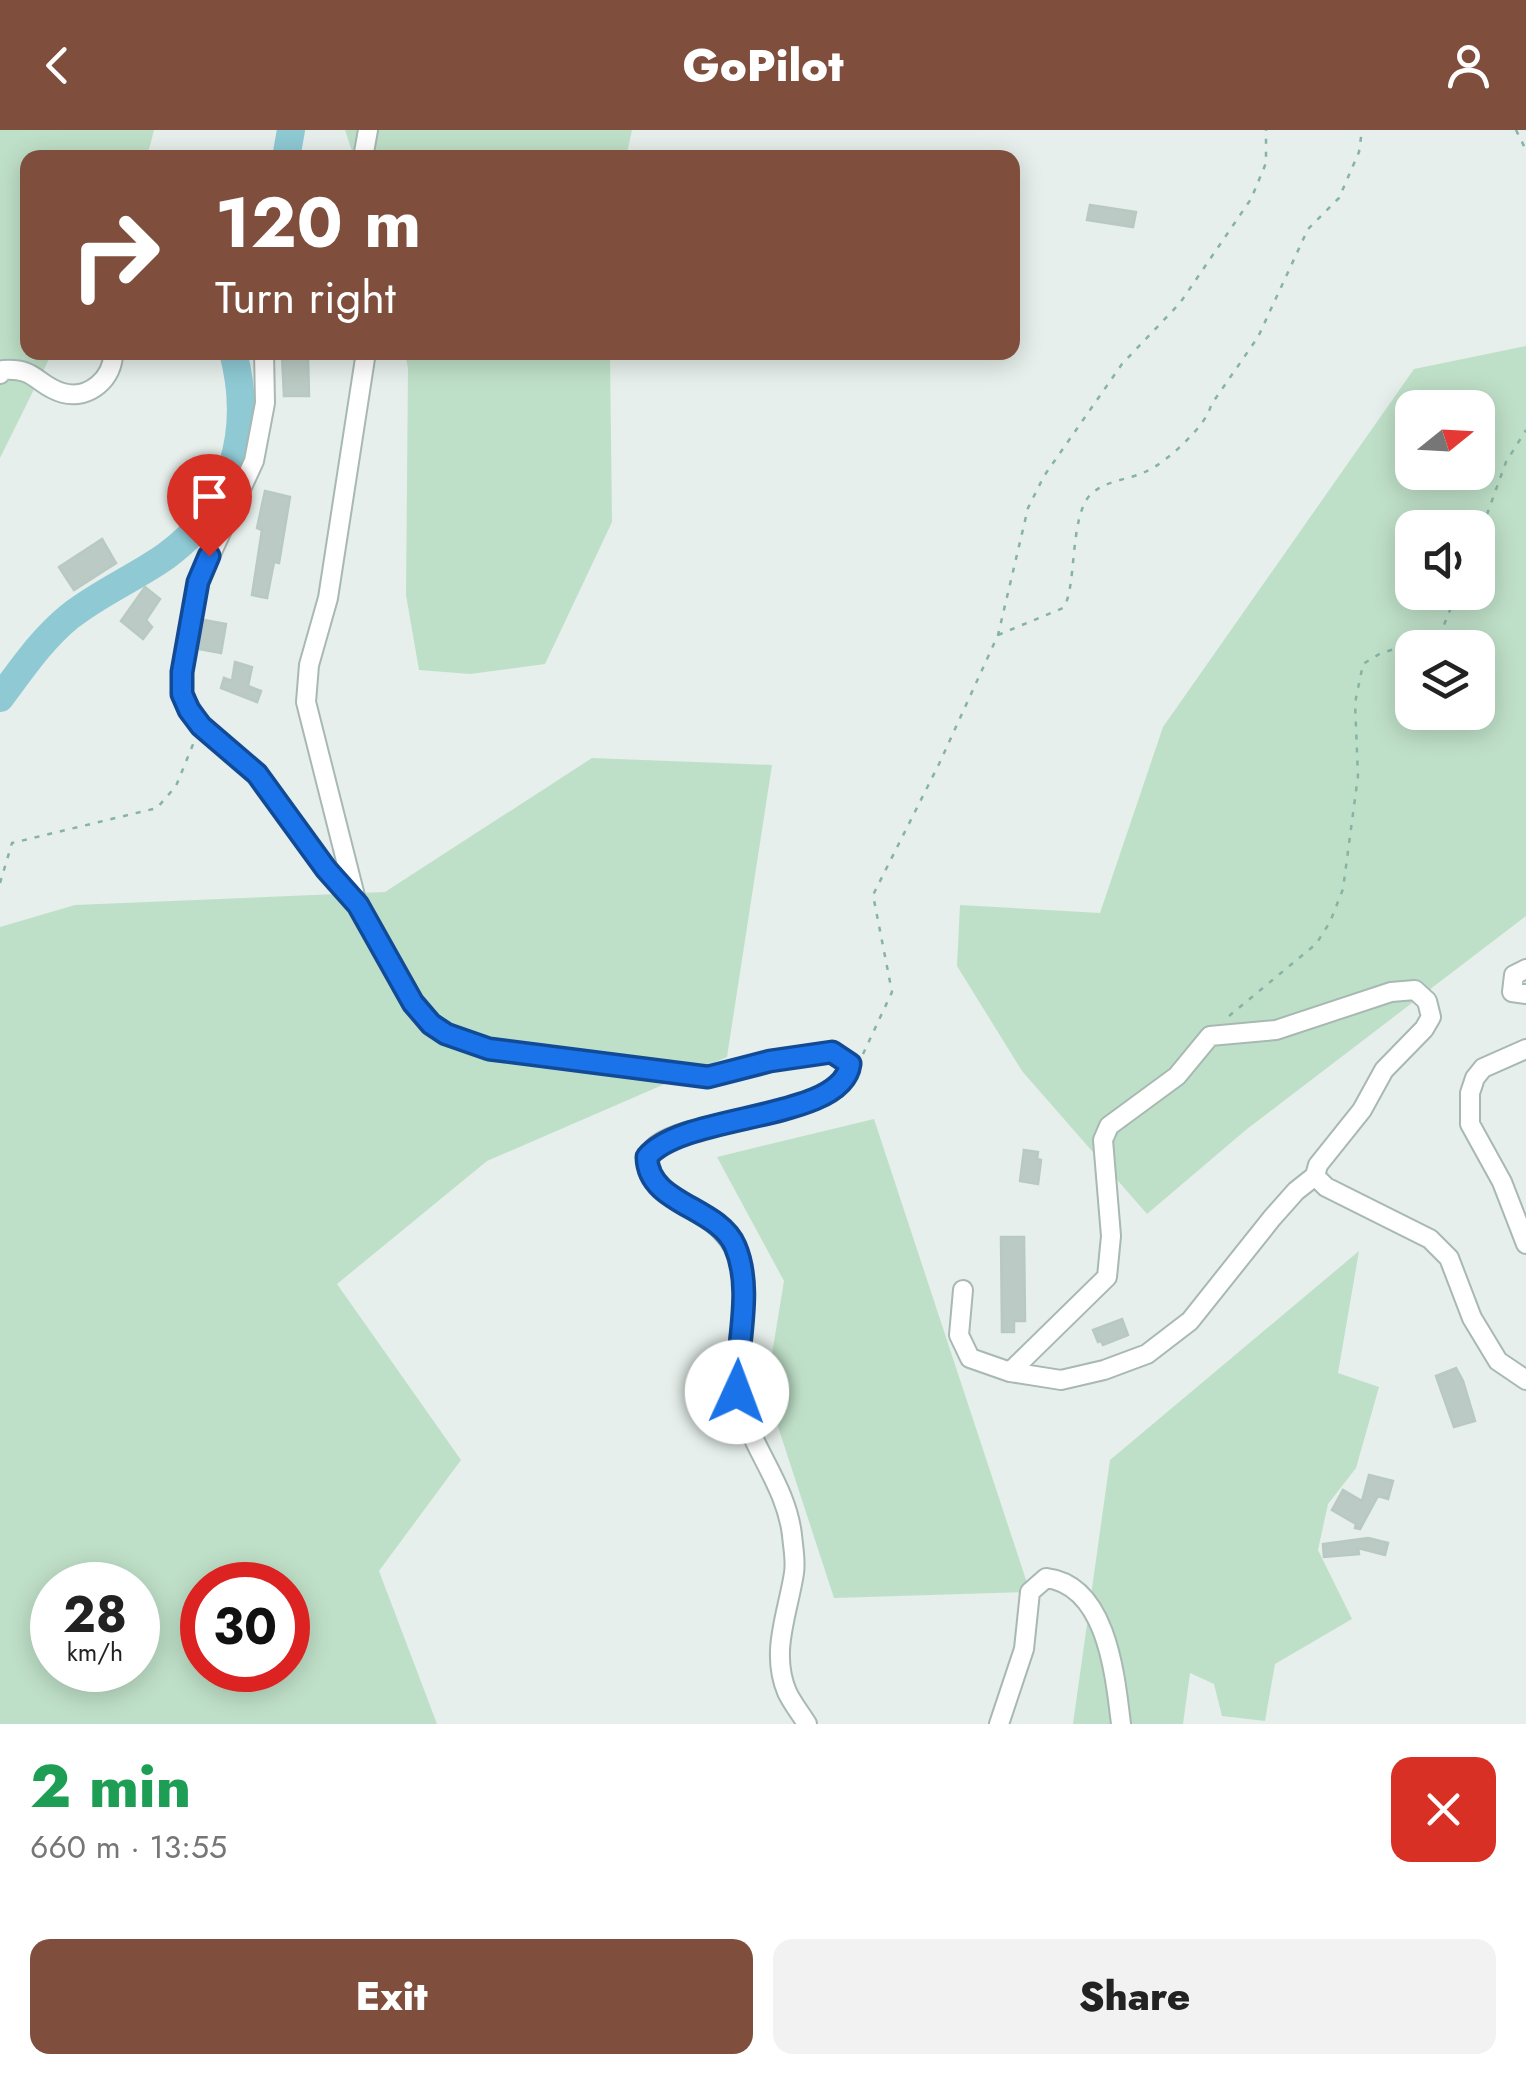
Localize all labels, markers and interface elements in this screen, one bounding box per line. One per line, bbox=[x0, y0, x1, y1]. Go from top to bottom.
text: GoPilot bbox=[682, 33, 844, 98]
icon: back bbox=[30, 38, 85, 93]
icon: person bbox=[1441, 38, 1496, 93]
text: 120 m bbox=[215, 172, 421, 273]
icon: right bbox=[50, 190, 180, 320]
text: Turn right bbox=[215, 265, 396, 330]
north arrow bbox=[1395, 390, 1495, 490]
map controls bbox=[1395, 390, 1495, 730]
pin bbox=[167, 454, 252, 557]
icon: arrive bbox=[182, 469, 237, 524]
button: sound bbox=[1395, 510, 1495, 610]
button: layers bbox=[1395, 630, 1495, 730]
position arrow bbox=[685, 1340, 789, 1444]
speed limit sign: 30 bbox=[180, 1562, 310, 1692]
text: 28 bbox=[63, 1578, 127, 1651]
text: km/h bbox=[67, 1634, 123, 1670]
text: 2 min bbox=[30, 1743, 191, 1830]
button: close bbox=[1391, 1757, 1496, 1862]
text: 660 m · 13:55 bbox=[30, 1824, 227, 1870]
button: Exit bbox=[30, 1939, 753, 2054]
button: Share bbox=[773, 1939, 1496, 2054]

